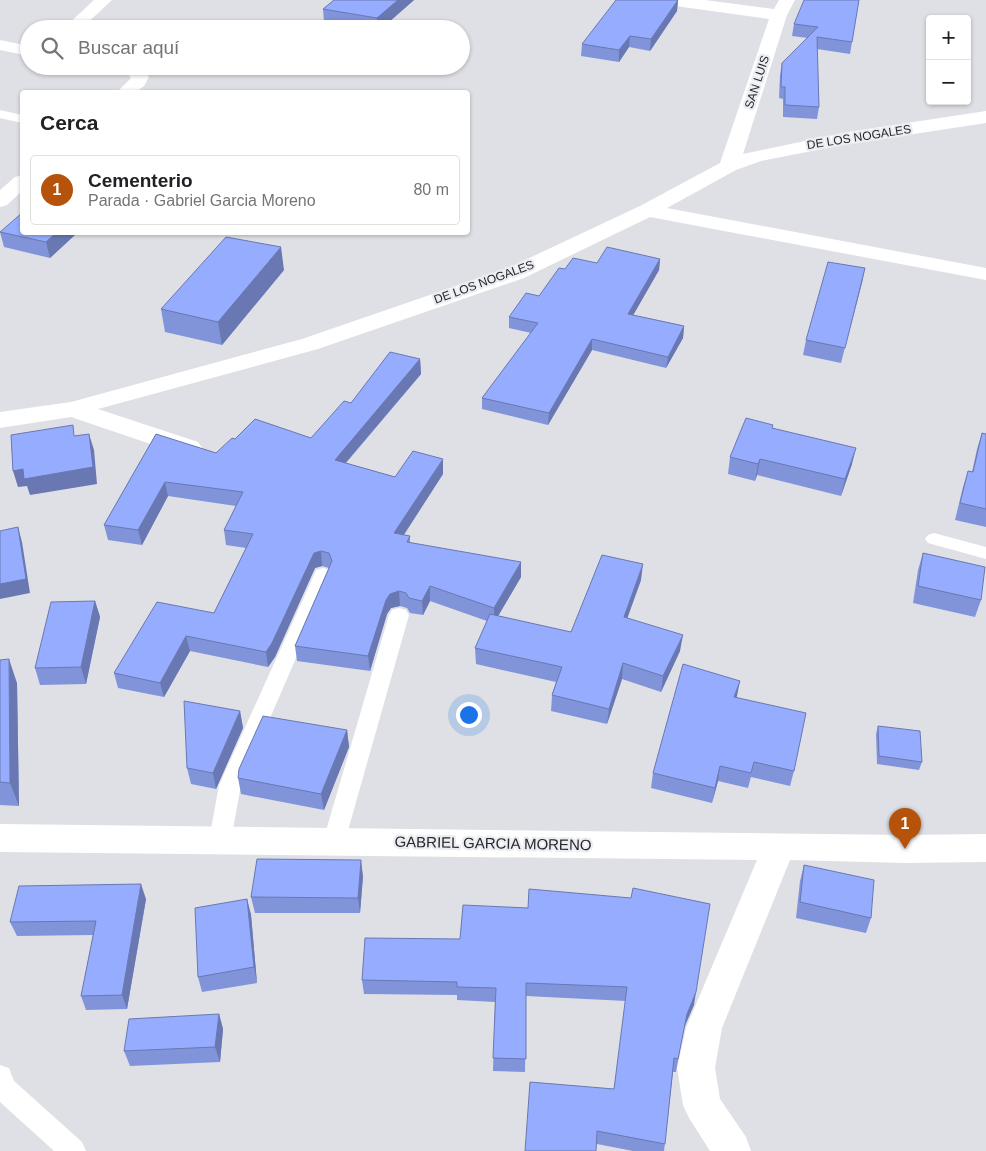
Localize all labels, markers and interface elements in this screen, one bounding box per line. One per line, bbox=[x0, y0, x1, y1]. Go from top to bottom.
map controls bbox=[926, 15, 971, 105]
button: + bbox=[926, 15, 971, 60]
search box bbox=[20, 20, 470, 75]
icon: search bbox=[38, 34, 66, 62]
text: Buscar aquí bbox=[78, 37, 179, 58]
street label: SAN LUIS bbox=[742, 54, 772, 110]
button: − bbox=[926, 60, 971, 105]
text: Cerca bbox=[40, 111, 98, 134]
street label: DE LOS NOGALES bbox=[806, 122, 912, 152]
text: Cementerio bbox=[88, 170, 193, 191]
text: 1 bbox=[53, 181, 61, 198]
text: 80 m bbox=[413, 181, 449, 198]
text: Parada · Gabriel Garcia Moreno bbox=[88, 192, 316, 209]
street label: DE LOS NOGALES bbox=[432, 257, 536, 307]
your location bbox=[456, 702, 482, 728]
pin: 1 bbox=[889, 808, 921, 849]
street label: GABRIEL GARCIA MORENO bbox=[394, 833, 592, 853]

